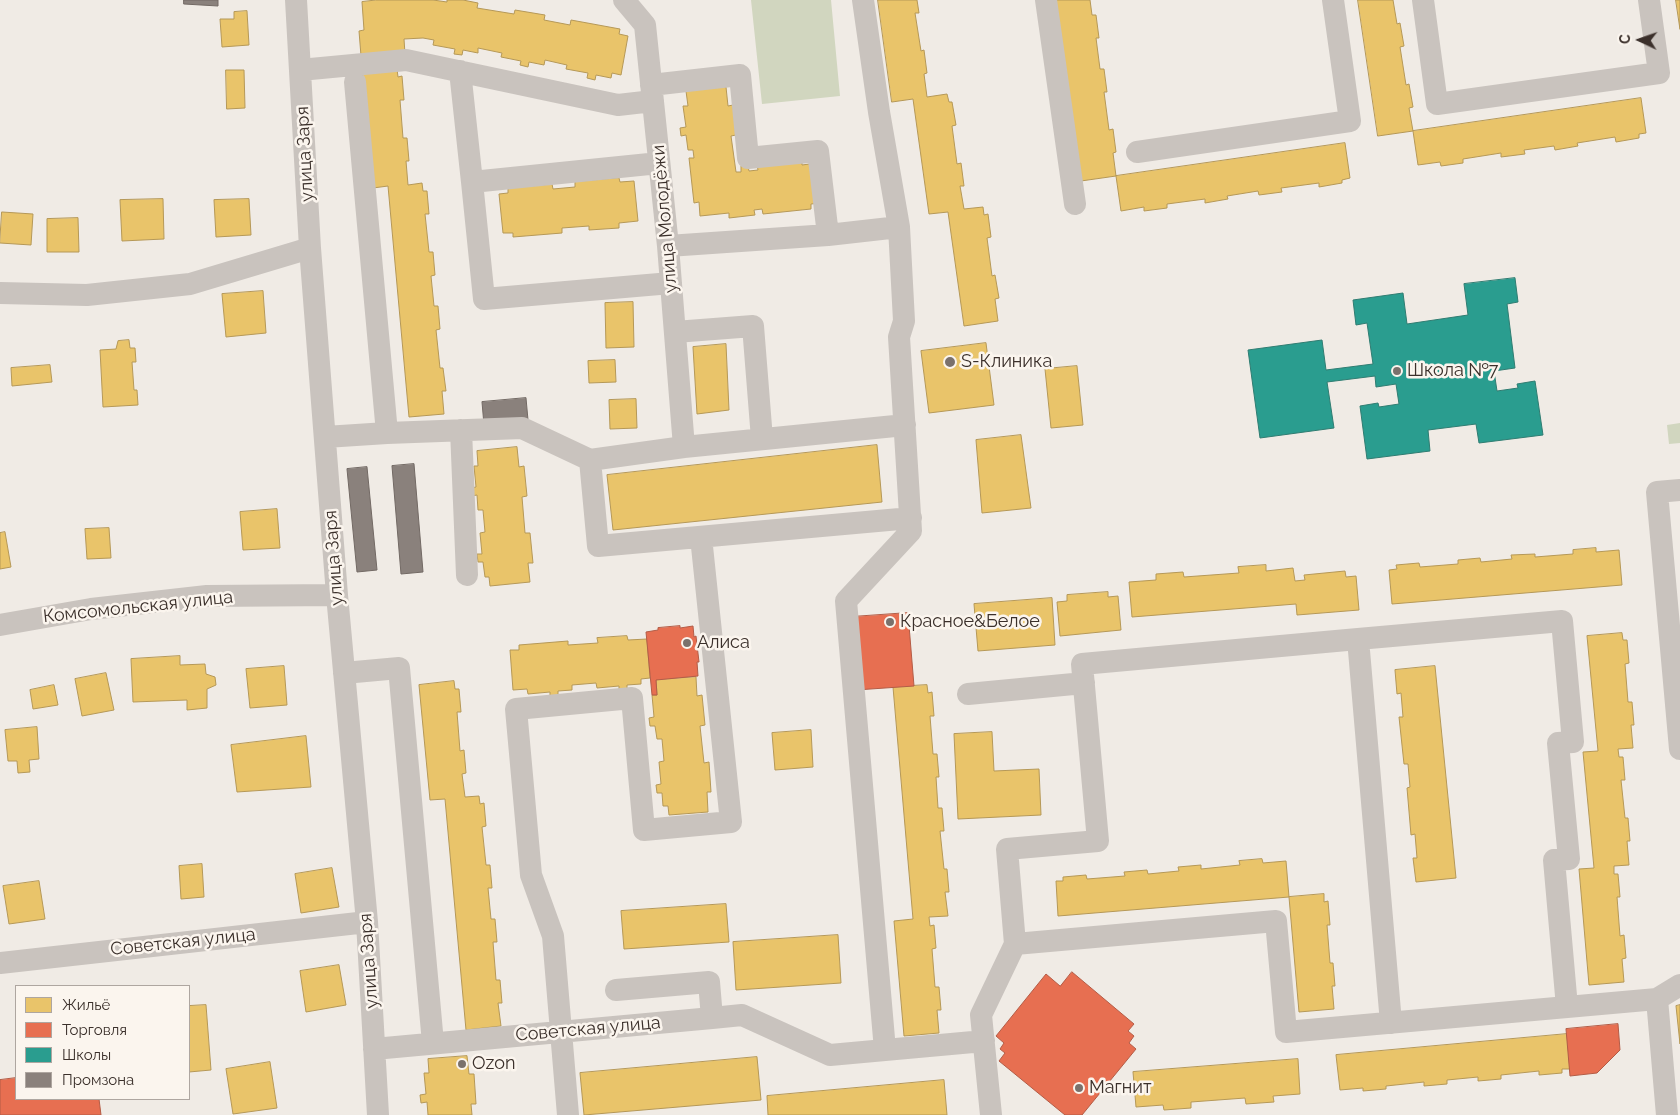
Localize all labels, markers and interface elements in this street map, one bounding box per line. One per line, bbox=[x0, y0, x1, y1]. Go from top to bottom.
north arrow bbox=[1615, 15, 1665, 65]
text: С bbox=[1617, 34, 1633, 44]
street label: улица Заря bbox=[292, 106, 318, 202]
street label: улица Молодёжи bbox=[648, 144, 682, 294]
place label: S-Клиника bbox=[961, 351, 1052, 373]
marker: S-Клиника bbox=[943, 355, 957, 369]
place label: Школа №7 bbox=[1407, 360, 1498, 382]
marker: Школа №7 bbox=[1391, 365, 1403, 377]
street label: улица Заря bbox=[320, 510, 348, 606]
street label: Комсомольская улица bbox=[42, 586, 234, 628]
place label: Красное&Белое bbox=[900, 611, 1040, 633]
marker: Красное&Белое bbox=[884, 616, 896, 628]
place label: Алиса bbox=[697, 632, 750, 654]
marker: Алиса bbox=[681, 637, 693, 649]
street label: улица Заря bbox=[355, 913, 383, 1009]
street label: Советская улица bbox=[109, 924, 257, 960]
legend bbox=[15, 985, 190, 1100]
text: Жильё bbox=[62, 996, 110, 1014]
street label: Советская улица bbox=[514, 1012, 662, 1046]
text: Торговля bbox=[62, 1021, 127, 1039]
text: Школы bbox=[62, 1046, 111, 1064]
place label: Ozon bbox=[472, 1053, 515, 1075]
marker: Ozon bbox=[456, 1058, 468, 1070]
text: Промзона bbox=[62, 1071, 134, 1089]
place label: Магнит bbox=[1089, 1077, 1152, 1099]
marker: Магнит bbox=[1073, 1082, 1085, 1094]

